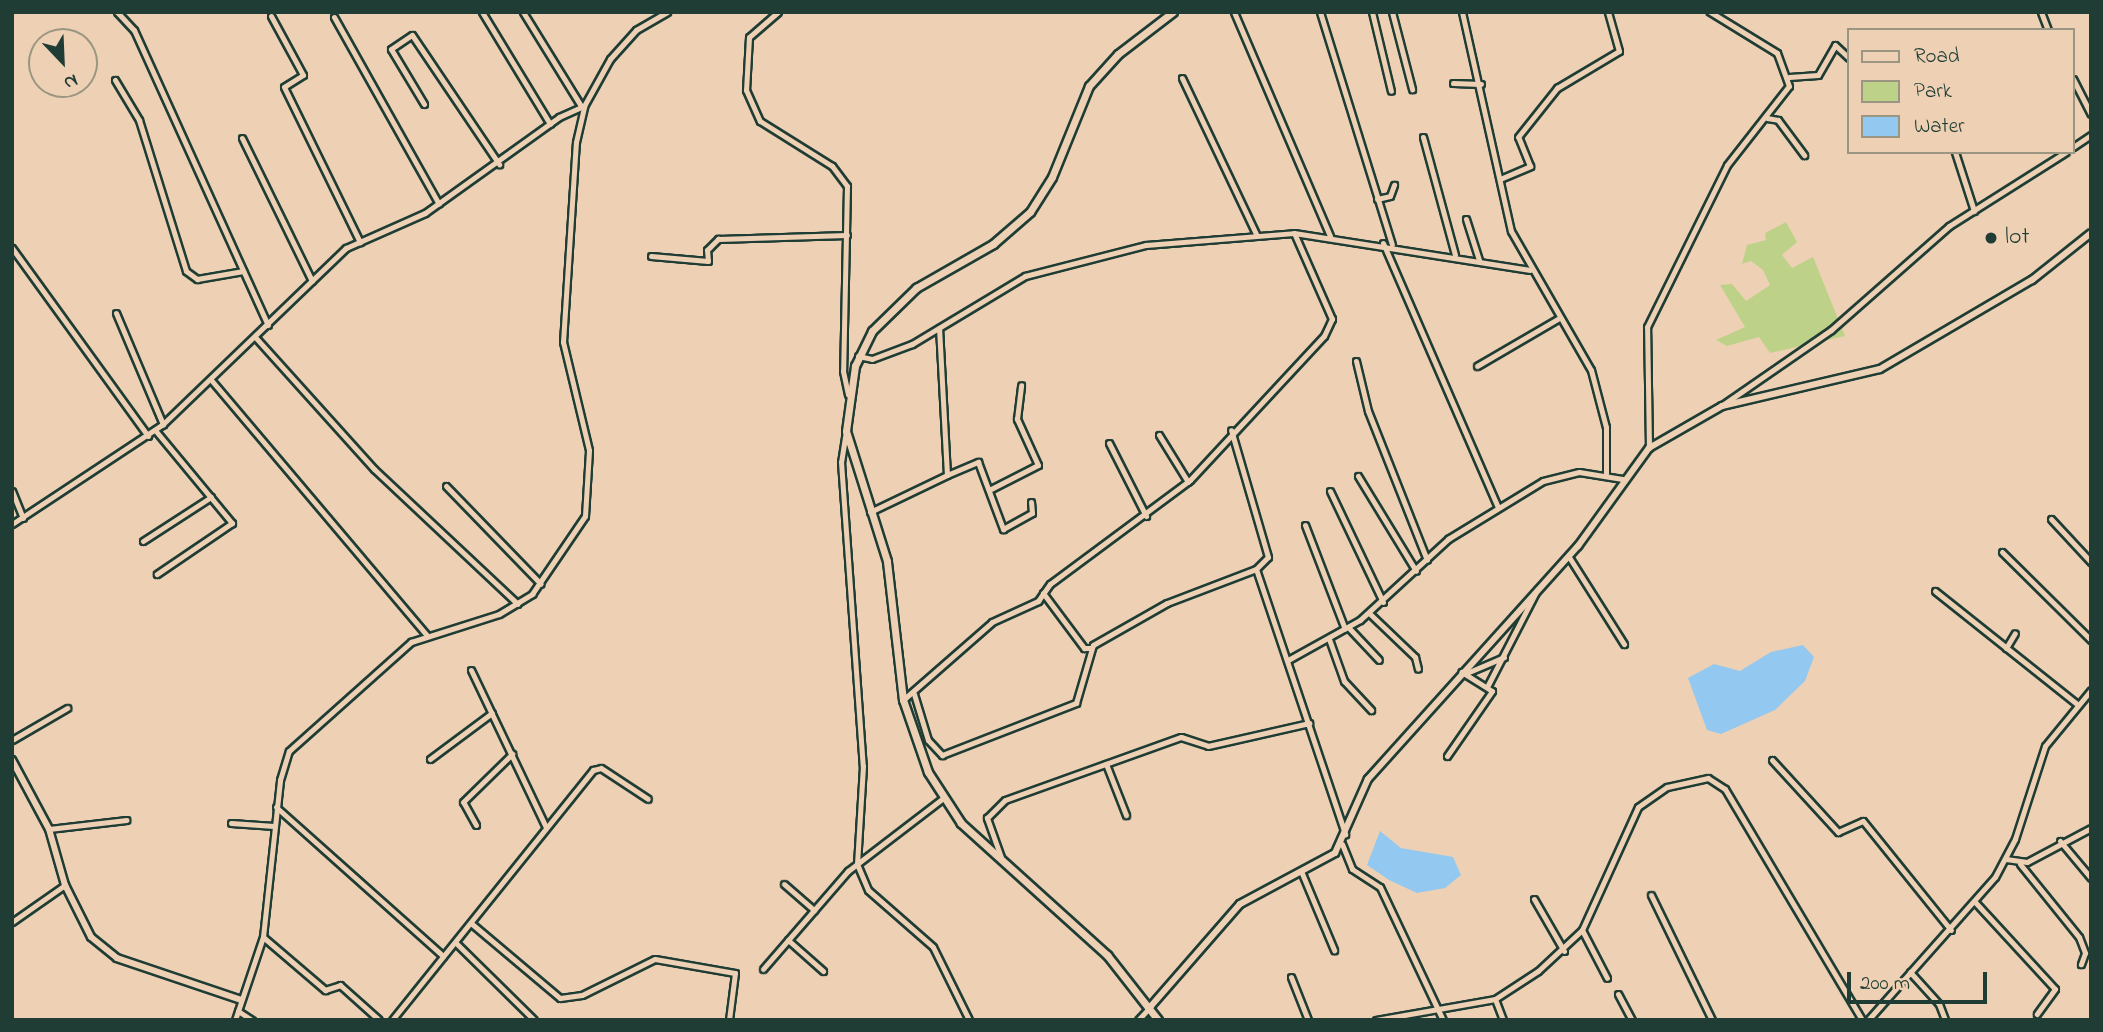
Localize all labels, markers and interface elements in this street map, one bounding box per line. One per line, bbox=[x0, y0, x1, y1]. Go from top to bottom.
north arrow bbox=[28, 28, 98, 98]
legend bbox=[1848, 28, 2075, 154]
text: Road bbox=[1914, 42, 1960, 72]
text: N bbox=[59, 66, 82, 96]
text: Park bbox=[1914, 77, 1952, 107]
text: Water bbox=[1914, 112, 1965, 142]
place label: lot bbox=[2005, 224, 2030, 252]
marker: lot bbox=[1983, 230, 1999, 246]
scale bar bbox=[1851, 958, 1991, 1002]
text: 200 m bbox=[1860, 969, 1910, 999]

